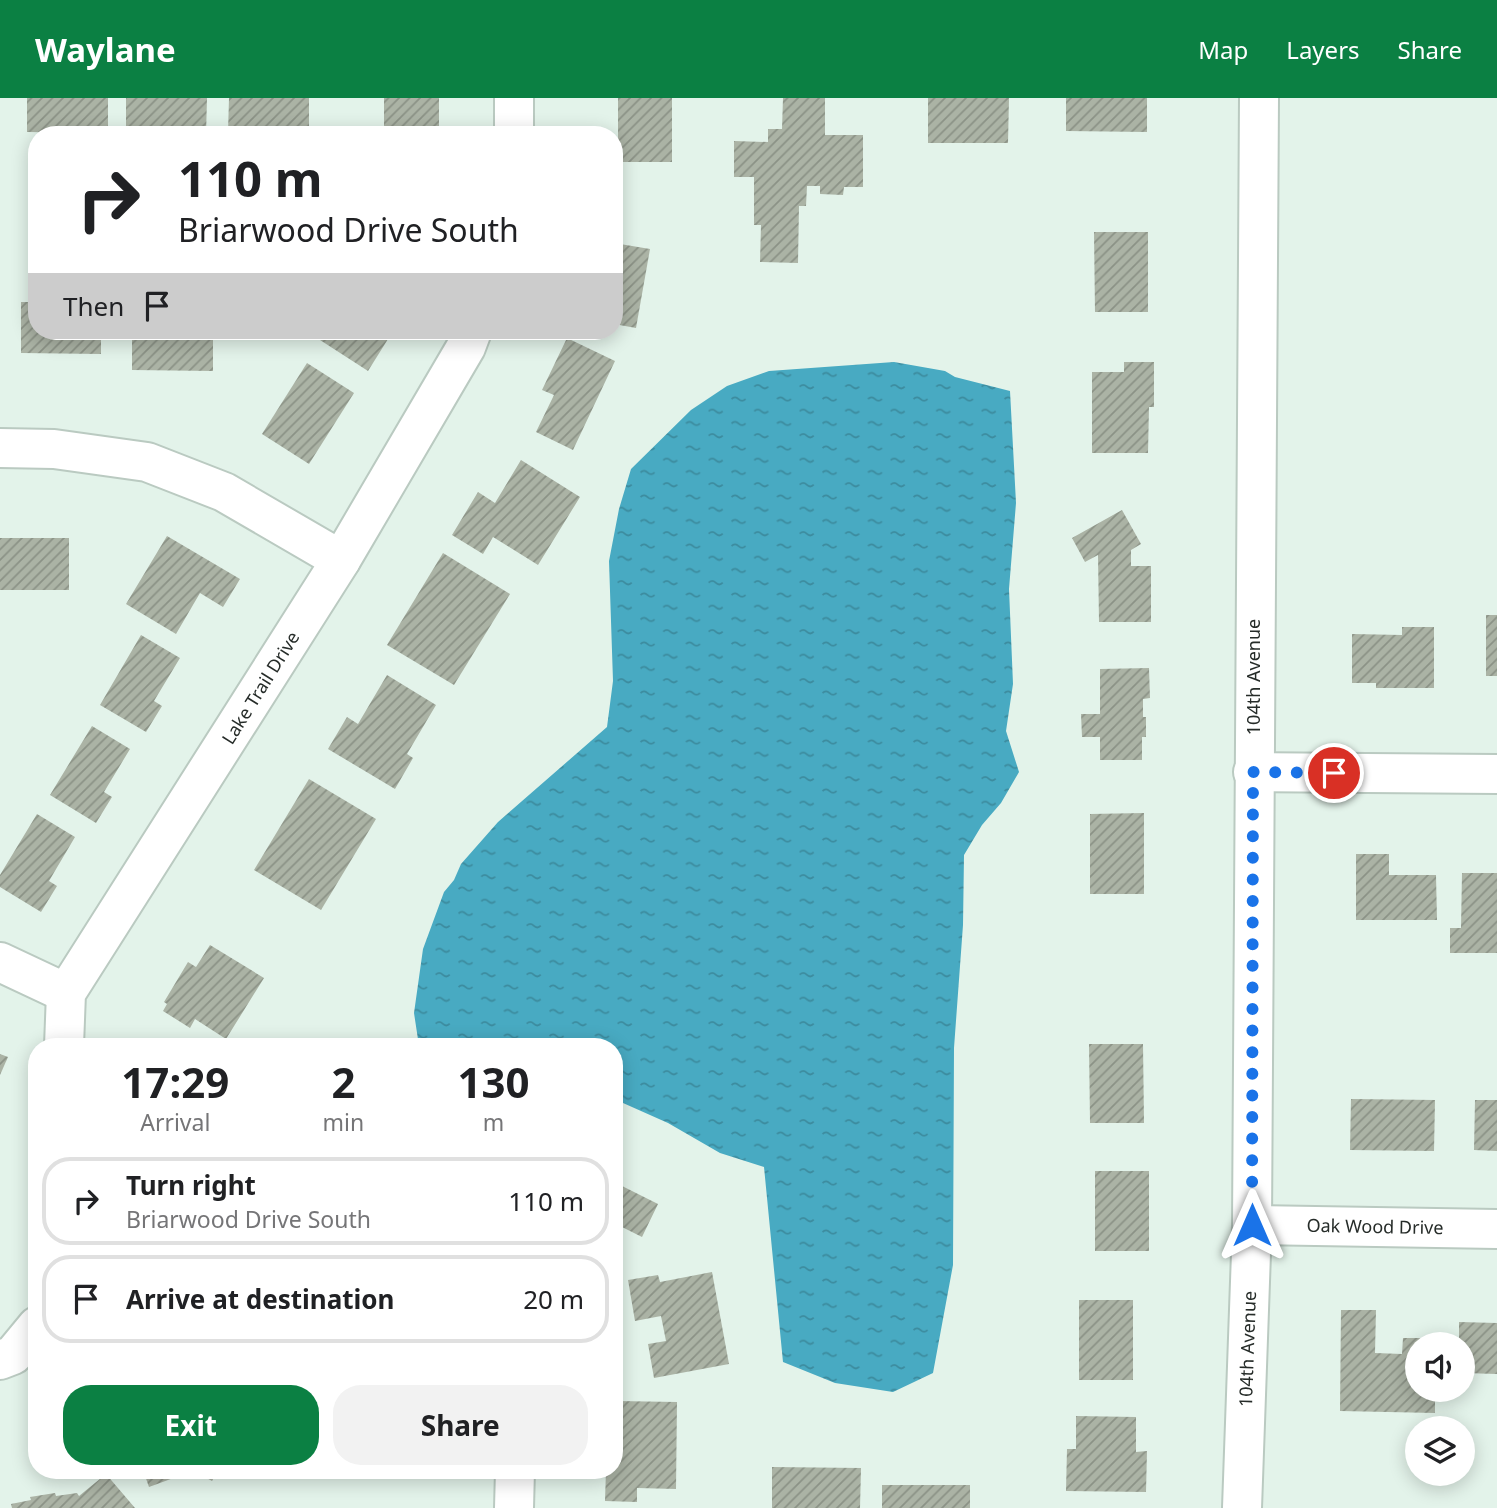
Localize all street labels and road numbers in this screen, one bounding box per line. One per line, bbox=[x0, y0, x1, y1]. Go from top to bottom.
street label: 104th Avenue bbox=[1241, 619, 1265, 735]
street label: Lake Trail Drive bbox=[216, 627, 304, 748]
street label: Oak Wood Drive bbox=[1306, 1213, 1444, 1239]
street label: 104th Avenue bbox=[1233, 1290, 1261, 1408]

